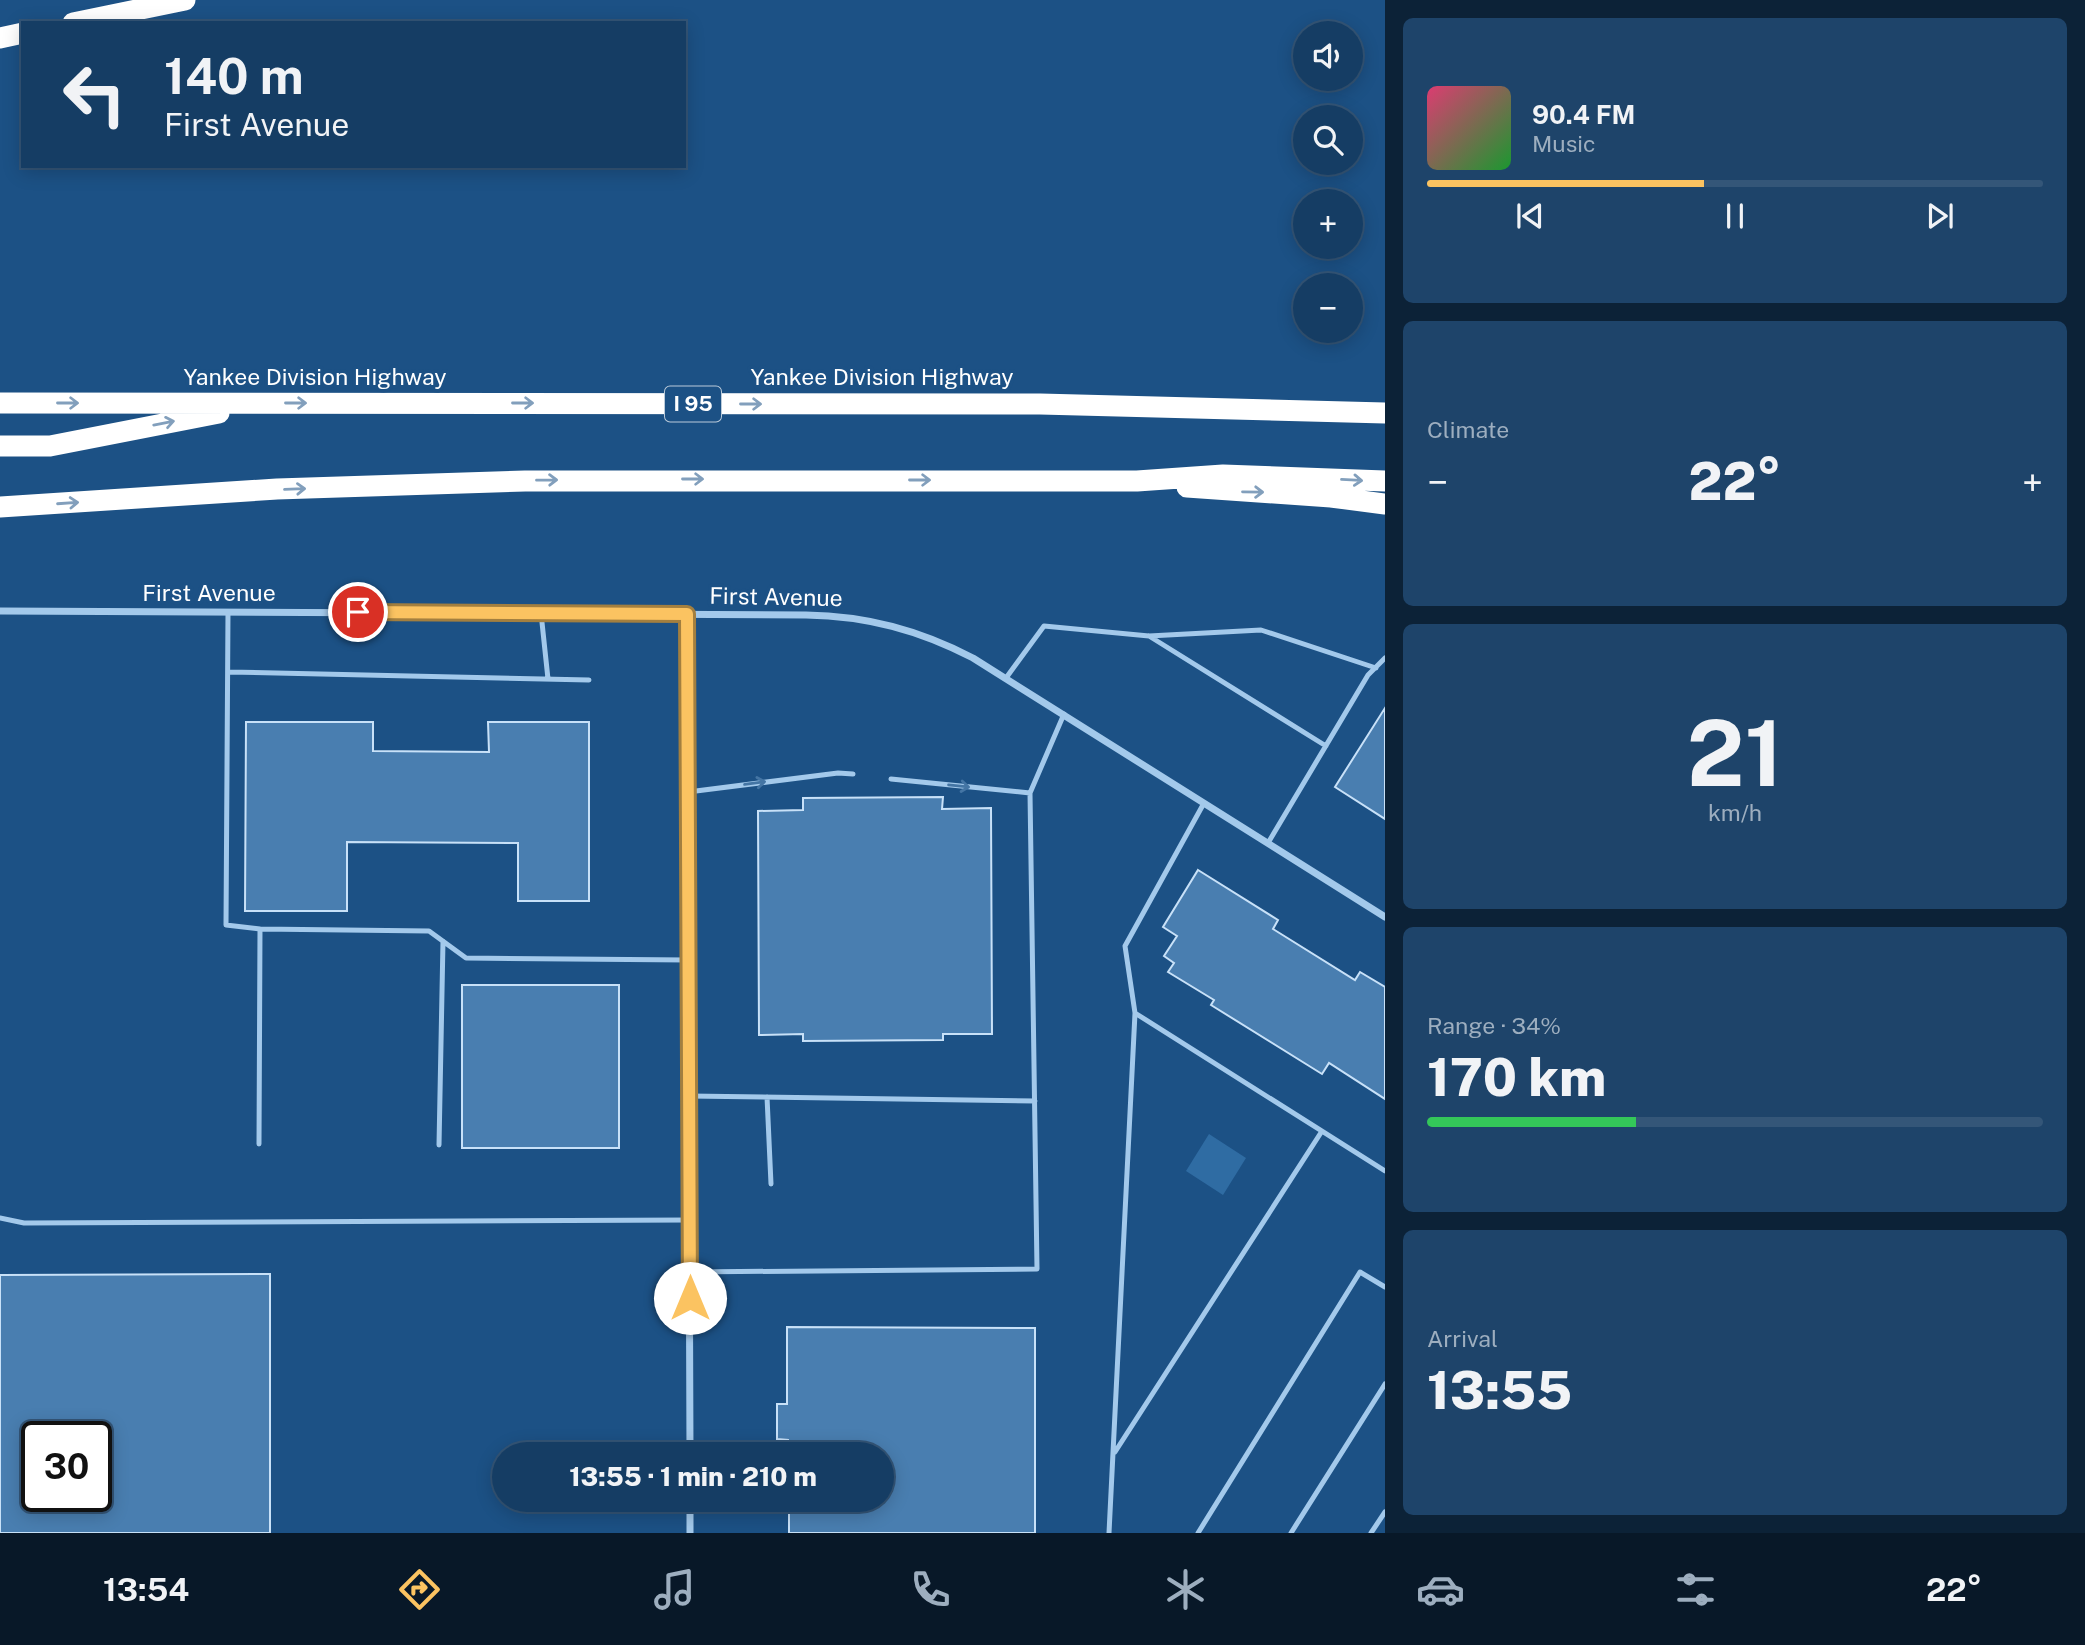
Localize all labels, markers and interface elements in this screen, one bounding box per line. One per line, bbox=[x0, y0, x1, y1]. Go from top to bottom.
map controls bbox=[1293, 21, 1363, 343]
button: sound bbox=[1293, 21, 1363, 91]
text: 140 m bbox=[164, 47, 304, 105]
icon: left bbox=[49, 49, 140, 140]
text: 90.4 FM bbox=[1532, 99, 1635, 130]
button: search bbox=[1293, 105, 1363, 175]
text: First Avenue bbox=[164, 106, 350, 143]
text: Music bbox=[1532, 130, 1596, 157]
button: + bbox=[1293, 189, 1363, 259]
icon: previous bbox=[1511, 197, 1549, 235]
icon: pause bbox=[1716, 197, 1754, 235]
icon: next bbox=[1921, 197, 1959, 235]
button: − bbox=[1293, 273, 1363, 343]
street label: Yankee Division Highway bbox=[183, 363, 447, 390]
street label: Yankee Division Highway bbox=[750, 363, 1014, 390]
road number: I 95 bbox=[665, 386, 721, 422]
one-way arrow bbox=[56, 396, 79, 410]
one-way arrow bbox=[284, 396, 307, 410]
one-way arrow bbox=[511, 396, 534, 410]
one-way arrow bbox=[739, 397, 762, 411]
one-way arrow bbox=[152, 416, 175, 430]
text: Climate bbox=[1427, 416, 1509, 443]
text: 22° bbox=[1689, 451, 1781, 512]
text: − bbox=[1427, 460, 1448, 505]
text: + bbox=[2022, 460, 2043, 505]
one-way arrow bbox=[681, 472, 704, 486]
one-way arrow bbox=[908, 473, 931, 487]
one-way arrow bbox=[1340, 473, 1363, 486]
one-way arrow bbox=[535, 474, 558, 487]
one-way arrow bbox=[283, 482, 306, 495]
one-way arrow bbox=[1242, 485, 1265, 499]
one-way arrow bbox=[56, 496, 79, 509]
street label: First Avenue bbox=[142, 579, 276, 606]
pin bbox=[328, 582, 388, 642]
street label: First Avenue bbox=[709, 582, 843, 611]
icon: arrive bbox=[339, 593, 377, 631]
text: 21 bbox=[1687, 700, 1783, 806]
one-way arrow bbox=[744, 777, 766, 790]
one-way arrow bbox=[947, 779, 970, 792]
text: km/h bbox=[1708, 799, 1762, 826]
text: Range · 34% bbox=[1427, 1012, 1561, 1039]
text: 170 km bbox=[1427, 1047, 1606, 1108]
position arrow bbox=[653, 1261, 727, 1335]
text: Arrival bbox=[1427, 1325, 1498, 1352]
text: 13:55 bbox=[1427, 1360, 1572, 1421]
speed limit sign: 30 bbox=[21, 1421, 112, 1512]
text: 13:55 · 1 min · 210 m bbox=[569, 1461, 817, 1492]
icon: directions bbox=[395, 1565, 444, 1614]
icon: music bbox=[650, 1565, 699, 1614]
icon: phone bbox=[906, 1565, 955, 1614]
icon: climate bbox=[1161, 1565, 1210, 1614]
icon: car bbox=[1416, 1565, 1465, 1614]
icon: filters bbox=[1671, 1565, 1720, 1614]
text: 13:54 bbox=[103, 1571, 189, 1608]
text: 22° bbox=[1926, 1571, 1982, 1608]

